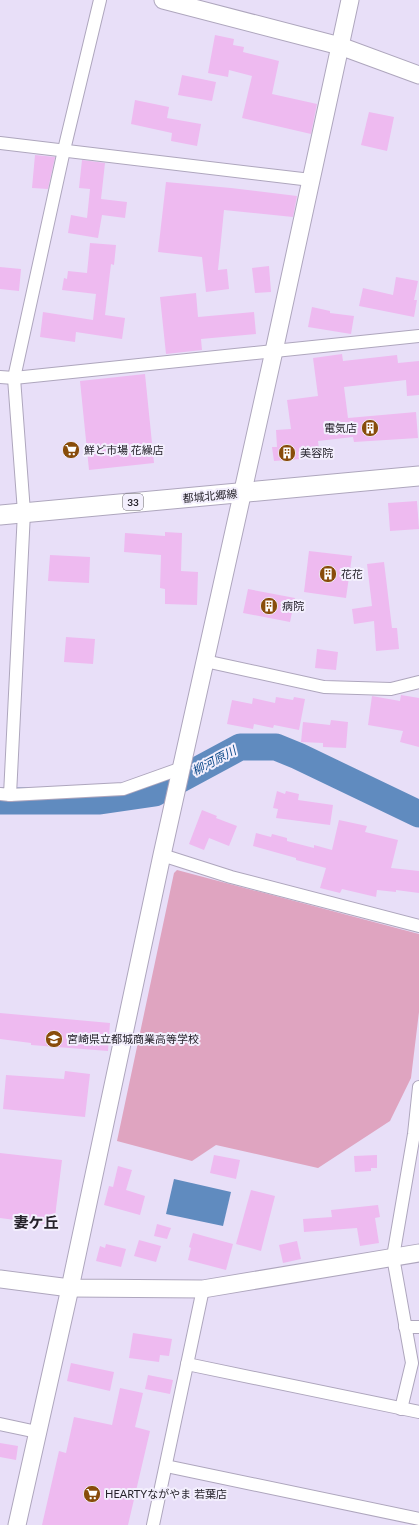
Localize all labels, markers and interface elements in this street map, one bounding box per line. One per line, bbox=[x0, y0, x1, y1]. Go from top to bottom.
building icon: 電気店 bbox=[360, 418, 380, 438]
place label: 電気店 bbox=[324, 421, 357, 434]
supermarket icon: 鮮ど市場 花繰店 bbox=[61, 440, 81, 460]
place label: 鮮ど市場 花繰店 bbox=[84, 443, 164, 456]
building icon: 美容院 bbox=[277, 443, 297, 463]
place label: 美容院 bbox=[300, 446, 333, 459]
street label: 都城北郷線 bbox=[182, 487, 238, 504]
road number: 33 bbox=[123, 494, 143, 510]
building icon: 花花 bbox=[318, 564, 338, 584]
place label: 花花 bbox=[341, 567, 363, 580]
building icon: 病院 bbox=[259, 596, 279, 616]
place label: 病院 bbox=[282, 599, 304, 612]
water label: 柳河原川 bbox=[189, 742, 240, 778]
school or university icon: 宮崎県立都城商業高等学校 bbox=[44, 1029, 64, 1049]
place label: 宮崎県立都城商業高等学校 bbox=[67, 1032, 199, 1045]
district label: 妻ケ丘 bbox=[13, 1213, 59, 1231]
supermarket icon: HEARTYながやま 若葉店 bbox=[82, 1484, 102, 1504]
place label: HEARTYながやま 若葉店 bbox=[105, 1487, 227, 1500]

